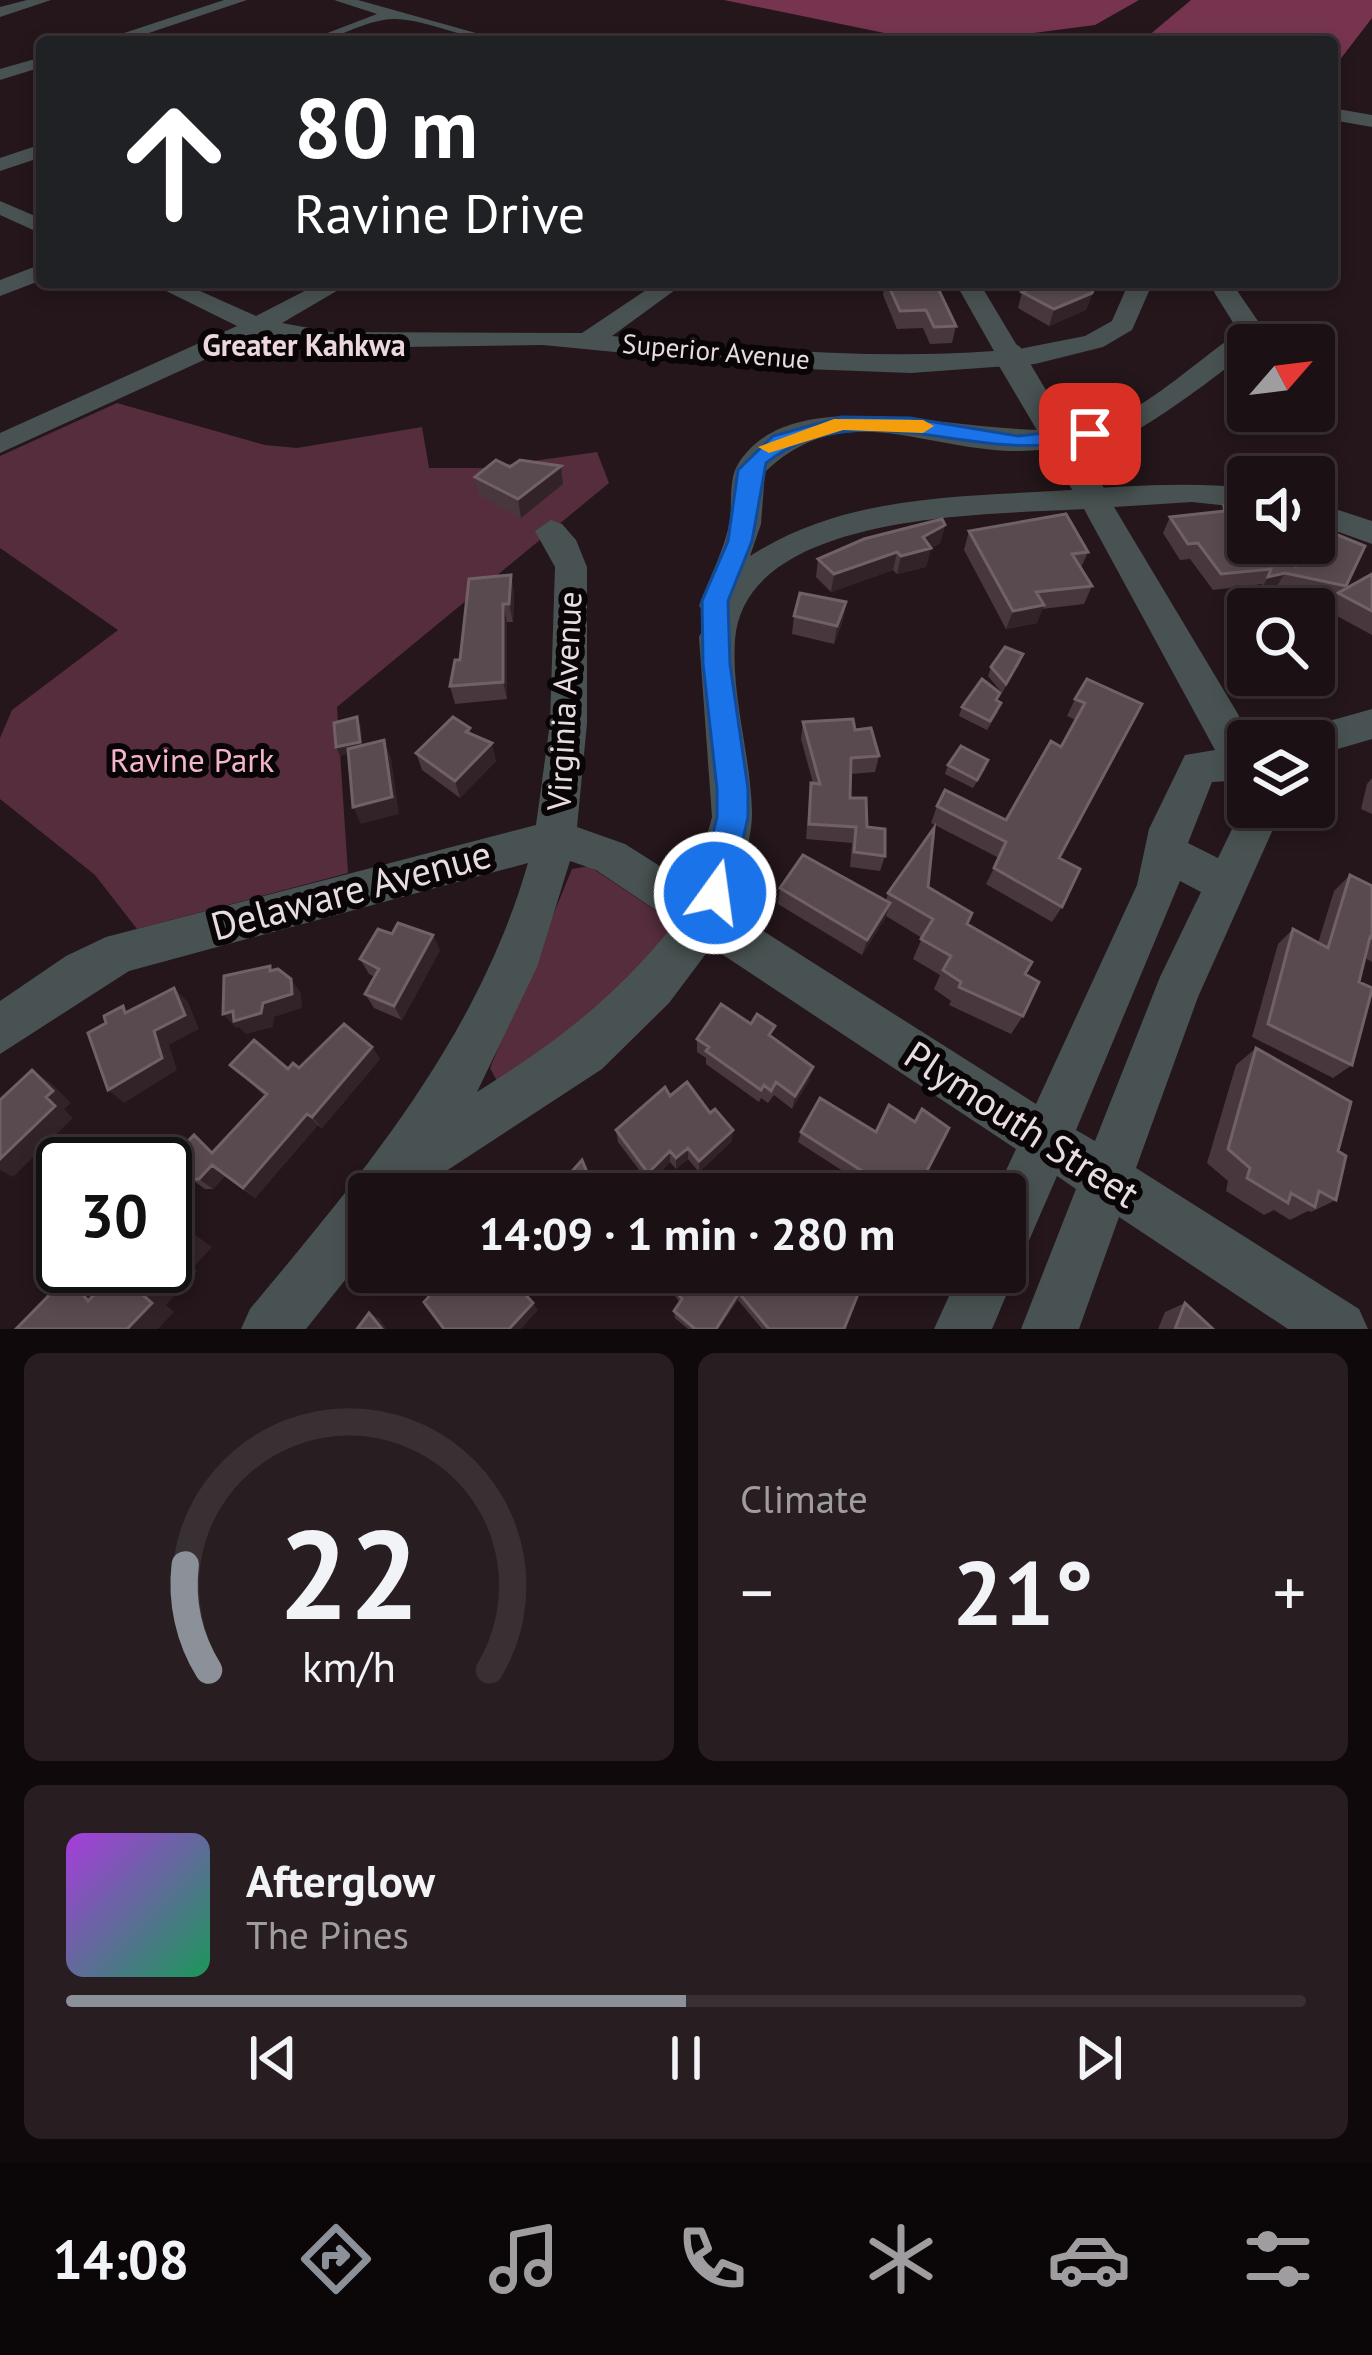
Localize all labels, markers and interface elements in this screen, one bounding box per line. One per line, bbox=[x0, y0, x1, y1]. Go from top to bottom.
text: 80 m bbox=[294, 72, 478, 181]
icon: ahead bbox=[96, 84, 252, 240]
text: Ravine Drive bbox=[294, 178, 585, 248]
north arrow bbox=[1227, 324, 1335, 432]
map controls bbox=[1227, 324, 1335, 828]
district label: Greater Kahkwa bbox=[202, 325, 406, 364]
street label: Superior Avenue bbox=[621, 326, 811, 376]
pin bbox=[1039, 383, 1141, 485]
icon: arrive bbox=[1057, 401, 1123, 467]
button: sound bbox=[1227, 456, 1335, 564]
button: search bbox=[1227, 588, 1335, 696]
street label: Virginia Avenue bbox=[536, 590, 591, 813]
button: layers bbox=[1227, 720, 1335, 828]
park label: Ravine Park bbox=[110, 738, 275, 781]
street label: Delaware Avenue bbox=[205, 828, 497, 951]
position arrow bbox=[652, 830, 778, 956]
street label: Plymouth Street bbox=[895, 1029, 1149, 1218]
speed limit sign: 30 bbox=[36, 1137, 192, 1293]
text: 14:09 · 1 min · 280 m bbox=[479, 1204, 895, 1262]
text: Climate bbox=[740, 1473, 868, 1524]
text: 22 bbox=[278, 1492, 420, 1653]
text: 21° bbox=[952, 1533, 1094, 1650]
text: − bbox=[740, 1549, 773, 1634]
text: + bbox=[1273, 1549, 1306, 1634]
text: km/h bbox=[302, 1638, 396, 1694]
text: Afterglow bbox=[246, 1851, 435, 1909]
text: The Pines bbox=[246, 1909, 409, 1960]
icon: previous bbox=[240, 2025, 306, 2091]
icon: pause bbox=[653, 2025, 719, 2091]
icon: next bbox=[1066, 2025, 1132, 2091]
icon: directions bbox=[294, 2217, 378, 2301]
icon: music bbox=[482, 2217, 566, 2301]
icon: phone bbox=[670, 2217, 754, 2301]
icon: climate bbox=[859, 2217, 943, 2301]
icon: car bbox=[1047, 2217, 1131, 2301]
icon: filters bbox=[1236, 2217, 1320, 2301]
text: 14:08 bbox=[52, 2224, 189, 2294]

